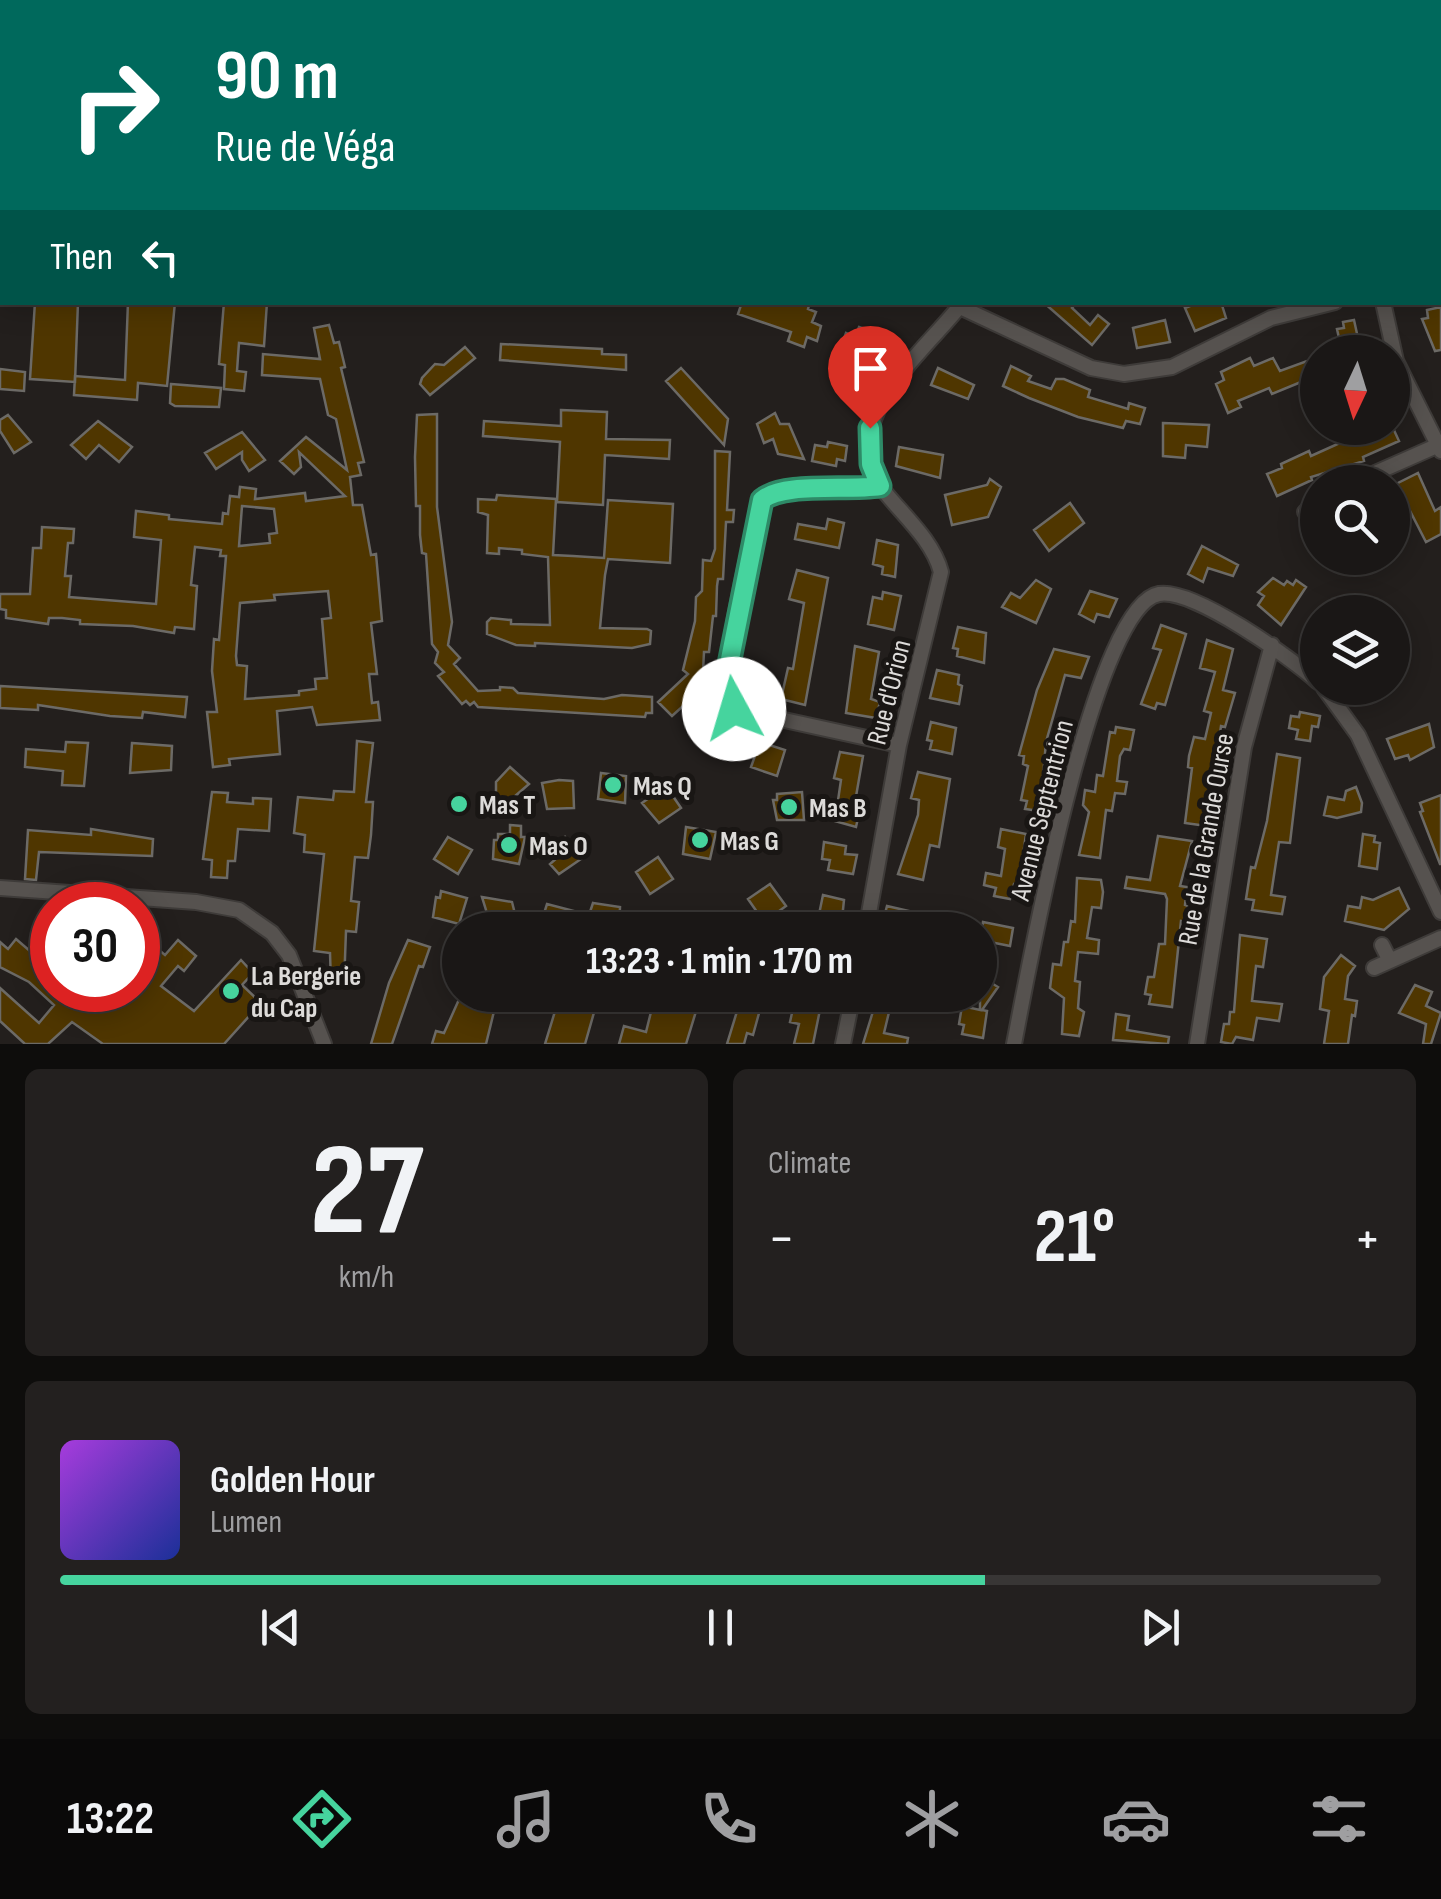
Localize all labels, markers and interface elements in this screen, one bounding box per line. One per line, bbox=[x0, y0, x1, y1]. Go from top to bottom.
text: 90 m bbox=[215, 35, 339, 119]
icon: right bbox=[50, 40, 180, 170]
text: Rue de Véga bbox=[215, 120, 396, 175]
icon: left bbox=[133, 230, 188, 285]
text: Then bbox=[50, 235, 113, 280]
pin bbox=[828, 326, 913, 429]
north arrow bbox=[1300, 335, 1410, 445]
map controls bbox=[1300, 335, 1410, 705]
icon: arrive bbox=[843, 341, 898, 396]
button: search bbox=[1300, 465, 1410, 575]
button: layers bbox=[1300, 595, 1410, 705]
street label: Rue d'Orion bbox=[860, 636, 918, 748]
position arrow bbox=[682, 657, 786, 761]
street label: Avenue Septentrion bbox=[1004, 717, 1081, 905]
street label: Rue de la Grande Ourse bbox=[1172, 731, 1241, 948]
place label: Mas Q bbox=[633, 770, 692, 803]
marker: Mas Q bbox=[602, 774, 624, 796]
place label: Mas T bbox=[479, 789, 535, 822]
place label: Mas B bbox=[809, 792, 867, 825]
marker: Mas T bbox=[448, 793, 470, 815]
marker: Mas B bbox=[778, 796, 800, 818]
place label: Mas G bbox=[720, 825, 779, 858]
marker: Mas G bbox=[689, 829, 711, 851]
place label: Mas O bbox=[529, 830, 588, 863]
marker: Mas O bbox=[498, 834, 520, 856]
speed limit sign: 30 bbox=[30, 882, 160, 1012]
text: 13:23 · 1 min · 170 m bbox=[586, 939, 853, 984]
place label: La Bergerie du Cap bbox=[251, 960, 361, 1025]
marker: La Bergerie du Cap bbox=[220, 980, 242, 1002]
text: 27 bbox=[310, 1115, 423, 1271]
text: Climate bbox=[768, 1144, 851, 1183]
text: 21° bbox=[1034, 1193, 1115, 1284]
text: − bbox=[768, 1206, 795, 1273]
text: + bbox=[1354, 1206, 1381, 1273]
text: km/h bbox=[339, 1258, 394, 1297]
text: Golden Hour bbox=[210, 1458, 375, 1503]
text: Lumen bbox=[210, 1503, 282, 1542]
icon: previous bbox=[253, 1600, 308, 1655]
icon: pause bbox=[693, 1600, 748, 1655]
icon: next bbox=[1133, 1600, 1188, 1655]
icon: directions bbox=[287, 1784, 357, 1854]
icon: music bbox=[491, 1784, 561, 1854]
icon: phone bbox=[694, 1784, 764, 1854]
icon: climate bbox=[897, 1784, 967, 1854]
icon: car bbox=[1101, 1784, 1171, 1854]
icon: filters bbox=[1304, 1784, 1374, 1854]
text: 13:22 bbox=[67, 1792, 154, 1847]

